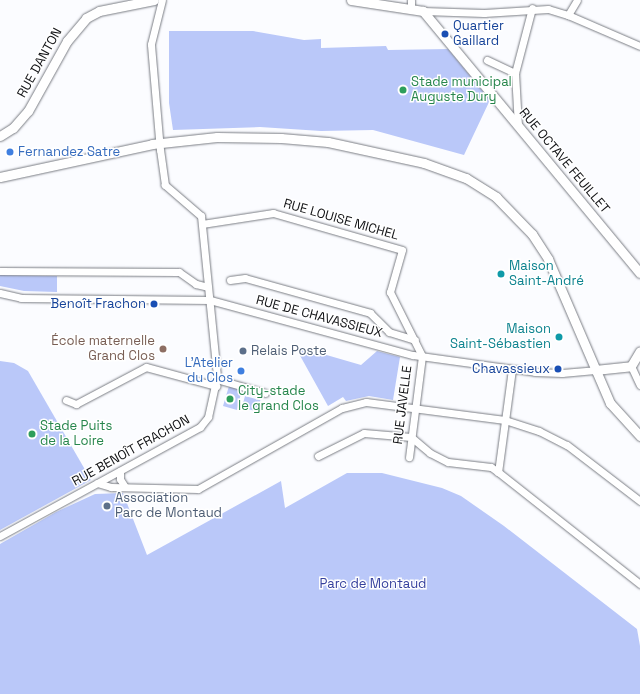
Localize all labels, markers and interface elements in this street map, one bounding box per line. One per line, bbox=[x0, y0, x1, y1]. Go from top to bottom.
place label: Quartier Gaillard bbox=[453, 19, 504, 50]
street label: RUE DANTON bbox=[14, 25, 66, 101]
marker: Quartier Gaillard bbox=[440, 29, 450, 39]
place label: Stade municipal Auguste Dury bbox=[411, 75, 512, 106]
marker: Stade municipal Auguste Dury bbox=[398, 85, 408, 95]
street label: RUE OCTAVE FEUILLET bbox=[515, 105, 613, 217]
place label: Fernandez Satre bbox=[18, 144, 120, 160]
marker: Fernandez Satre bbox=[5, 147, 15, 157]
street label: RUE LOUISE MICHEL bbox=[282, 196, 400, 244]
place label: Maison Saint-André bbox=[509, 259, 584, 290]
marker: Maison Saint-André bbox=[496, 269, 506, 279]
street label: RUE DE CHAVASSIEUX bbox=[254, 293, 384, 341]
place label: Benoît Frachon bbox=[50, 296, 146, 312]
marker: Benoît Frachon bbox=[149, 299, 159, 309]
place label: Maison Saint-Sébastien bbox=[450, 322, 551, 353]
marker: Maison Saint-Sébastien bbox=[554, 332, 564, 342]
place label: École maternelle Grand Clos bbox=[51, 334, 155, 365]
place label: Relais Poste bbox=[251, 343, 327, 359]
marker: École maternelle Grand Clos bbox=[158, 344, 168, 354]
marker: Relais Poste bbox=[238, 346, 248, 356]
place label: L'Atelier du Clos bbox=[185, 356, 233, 387]
place label: Chavassieux bbox=[472, 361, 550, 377]
marker: Chavassieux bbox=[553, 364, 563, 374]
street label: RUE JAVELLE bbox=[390, 365, 416, 445]
marker: L'Atelier du Clos bbox=[236, 366, 246, 376]
place label: City-stade le grand Clos bbox=[238, 384, 319, 415]
marker: City-stade le grand Clos bbox=[225, 394, 235, 404]
street label: RUE BENOÎT FRACHON bbox=[69, 412, 193, 490]
place label: Stade Puits de la Loire bbox=[40, 419, 112, 450]
marker: Stade Puits de la Loire bbox=[27, 429, 37, 439]
place label: Association Parc de Montaud bbox=[115, 491, 222, 522]
marker: Association Parc de Montaud bbox=[102, 501, 112, 511]
park label: Parc de Montaud bbox=[320, 576, 426, 592]

